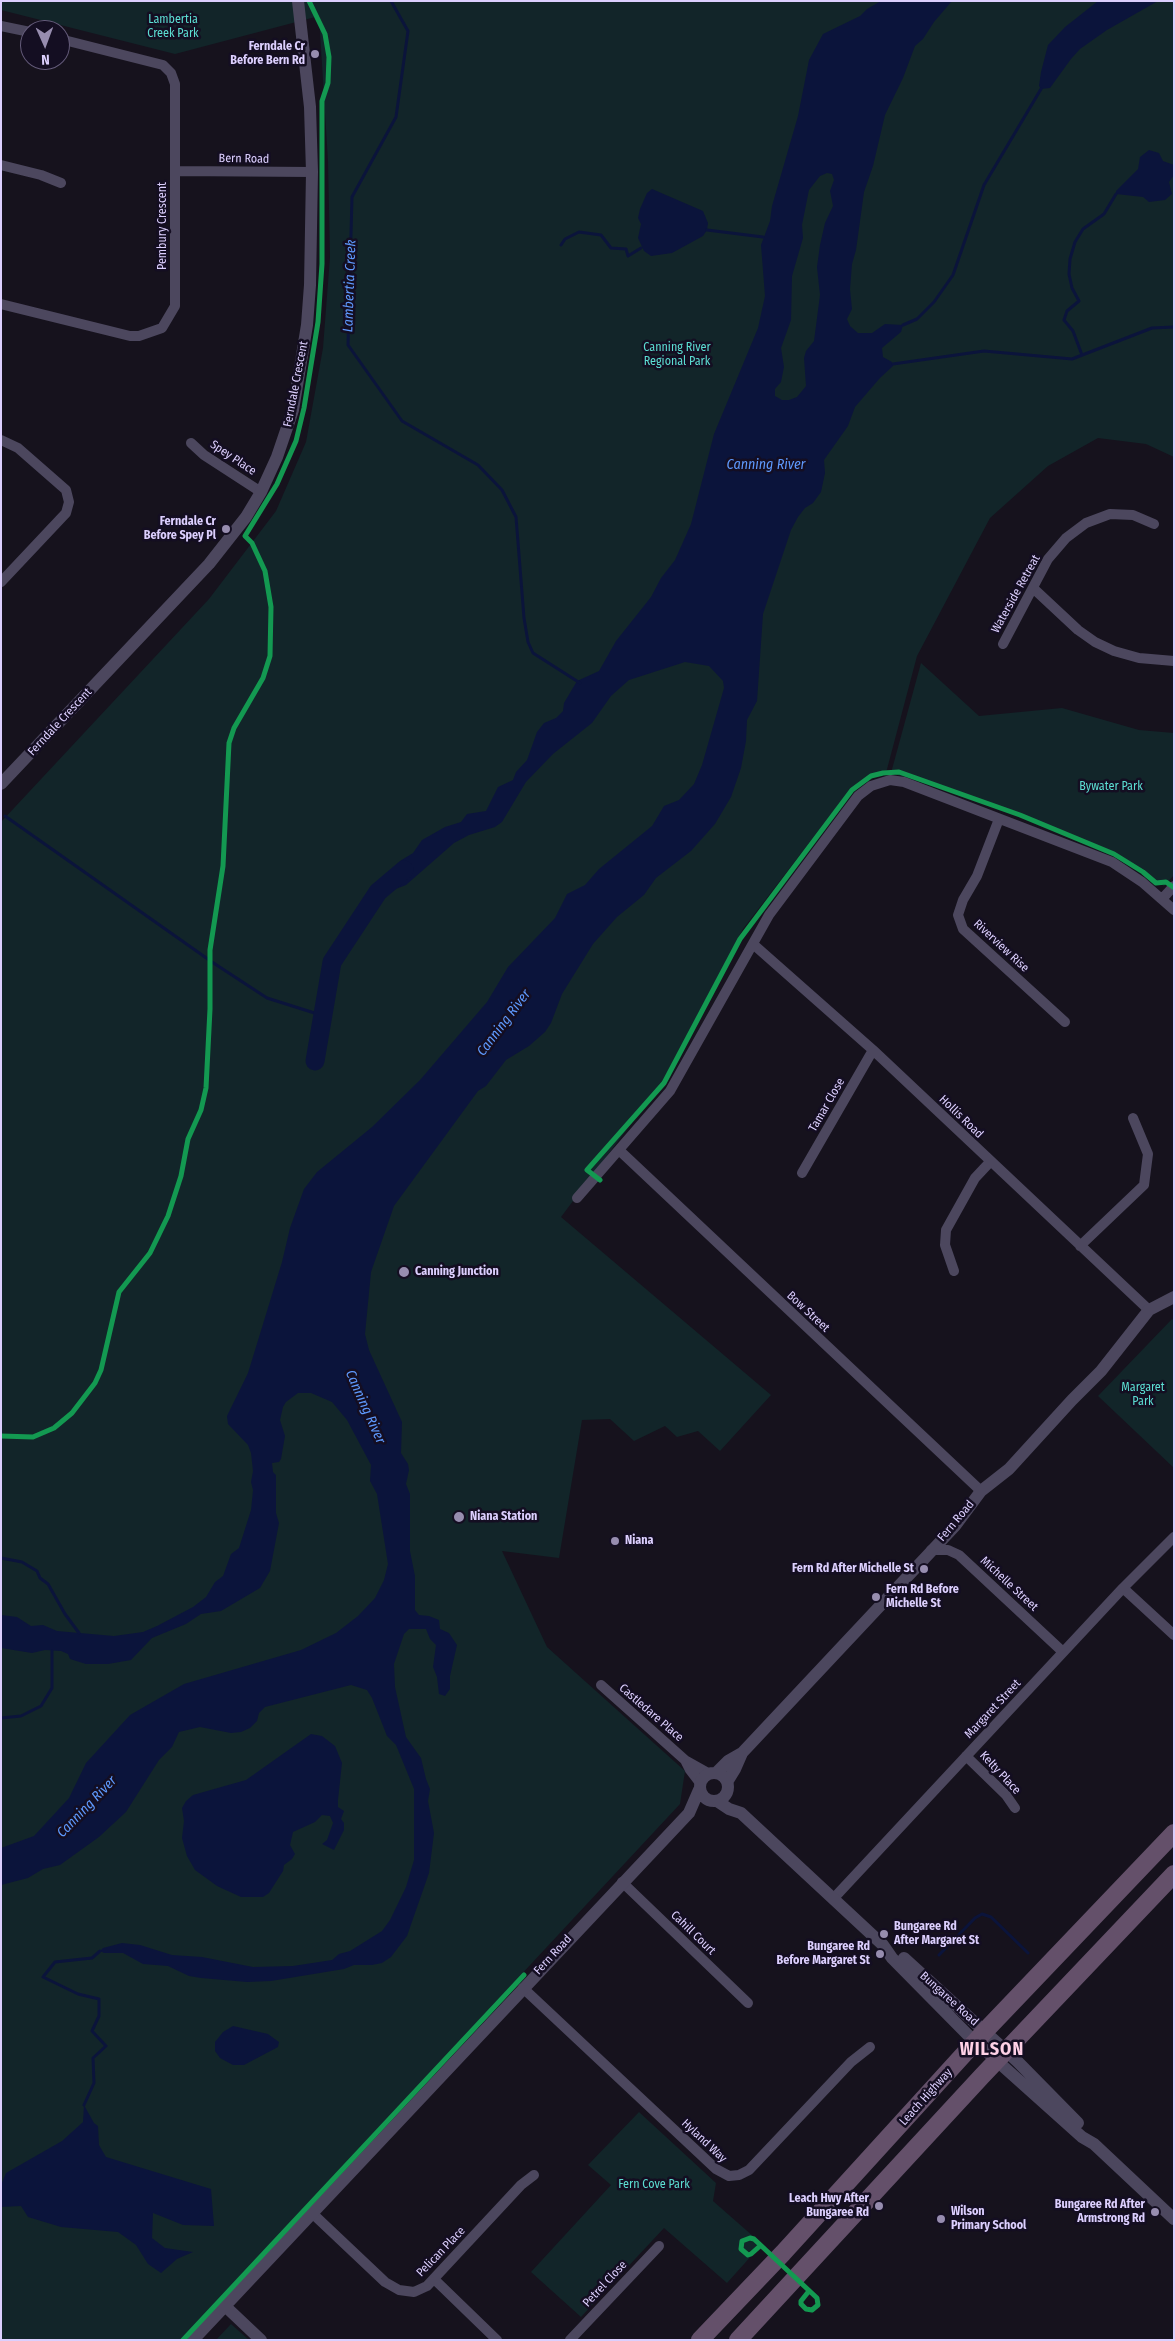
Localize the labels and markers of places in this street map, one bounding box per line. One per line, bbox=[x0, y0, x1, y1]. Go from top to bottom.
place label: Ferndale Cr Before Bern Rd bbox=[230, 40, 305, 68]
marker: Ferndale Cr Before Bern Rd bbox=[309, 48, 321, 60]
place label: Ferndale Cr Before Spey Pl bbox=[144, 515, 216, 543]
marker: Ferndale Cr Before Spey Pl bbox=[220, 523, 232, 535]
marker: Canning Junction bbox=[397, 1265, 411, 1279]
place label: Canning Junction bbox=[415, 1265, 499, 1279]
marker: Niana Station bbox=[452, 1510, 466, 1524]
place label: Niana Station bbox=[470, 1510, 537, 1524]
place label: Niana bbox=[625, 1534, 654, 1548]
marker: Niana bbox=[609, 1535, 621, 1547]
place label: Fern Rd After Michelle St bbox=[792, 1562, 914, 1576]
marker: Fern Rd After Michelle St bbox=[918, 1563, 930, 1575]
place label: Fern Rd Before Michelle St bbox=[886, 1583, 959, 1611]
marker: Fern Rd Before Michelle St bbox=[870, 1591, 882, 1603]
place label: Bungaree Rd After Margaret St bbox=[894, 1920, 979, 1948]
marker: Bungaree Rd After Margaret St bbox=[878, 1928, 890, 1940]
place label: Bungaree Rd Before Margaret St bbox=[776, 1940, 870, 1968]
marker: Bungaree Rd Before Margaret St bbox=[874, 1948, 886, 1960]
place label: Leach Hwy After Bungaree Rd bbox=[789, 2192, 869, 2220]
place label: Bungaree Rd After Armstrong Rd bbox=[1055, 2198, 1145, 2226]
marker: Leach Hwy After Bungaree Rd bbox=[873, 2200, 885, 2212]
place label: Wilson Primary School bbox=[951, 2205, 1026, 2233]
marker: Bungaree Rd After Armstrong Rd bbox=[1149, 2206, 1161, 2218]
marker: Wilson Primary School bbox=[935, 2213, 947, 2225]

